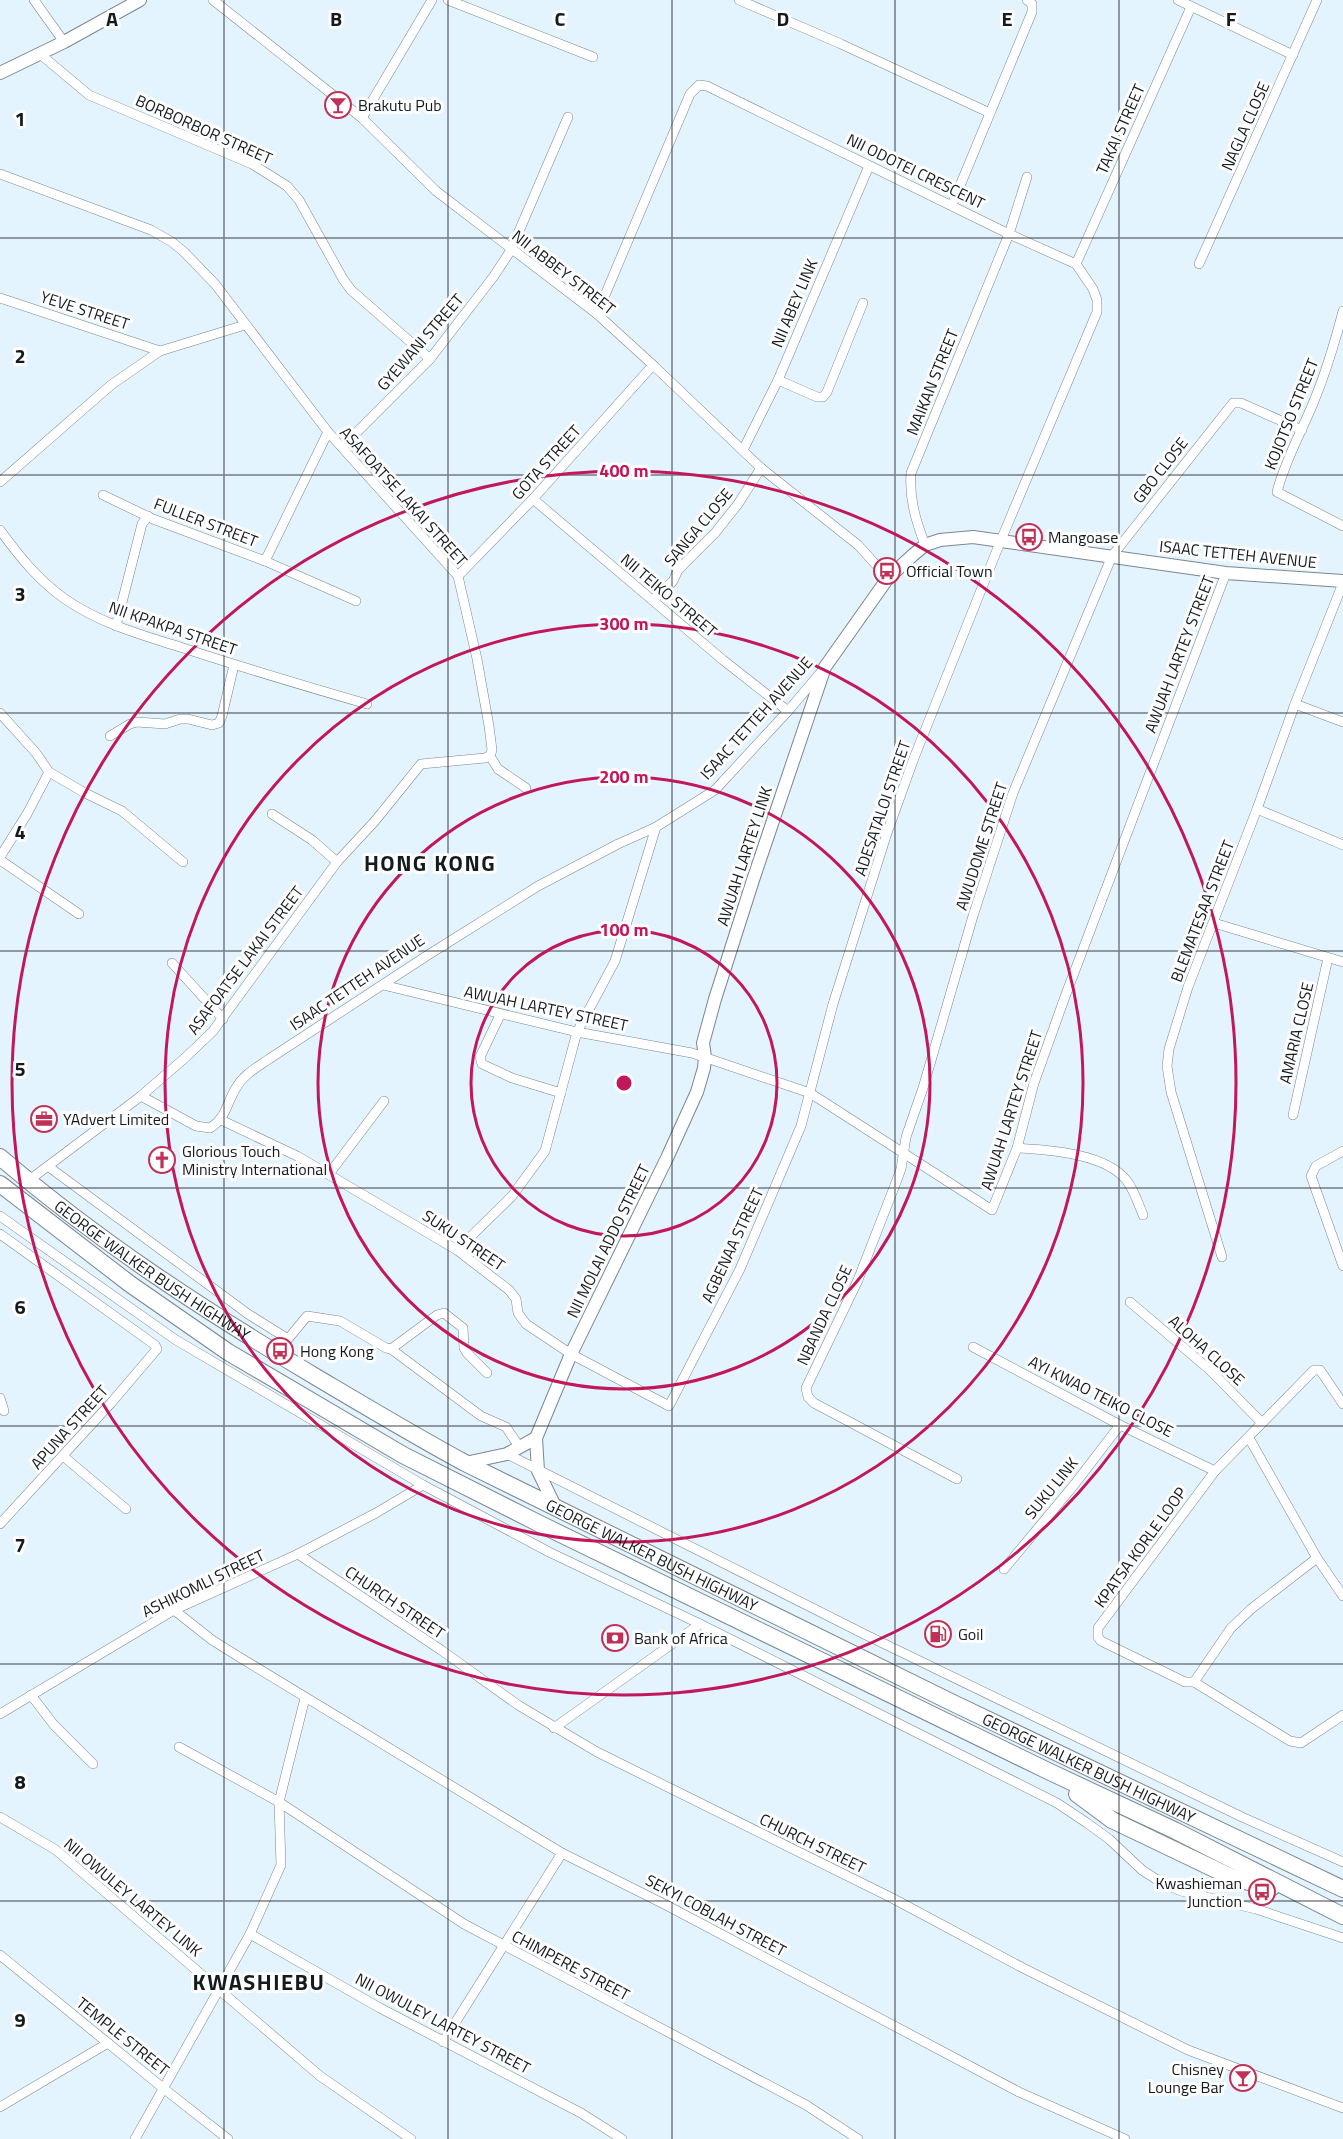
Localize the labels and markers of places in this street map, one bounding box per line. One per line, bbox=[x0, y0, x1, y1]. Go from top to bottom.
bar icon: Brakutu Pub bbox=[323, 90, 353, 120]
place label: Brakutu Pub bbox=[358, 93, 442, 117]
bus stop icon: Mangoase bbox=[1014, 522, 1044, 552]
place label: Mangoase bbox=[1048, 525, 1118, 549]
bus stop icon: Official Town bbox=[872, 556, 902, 586]
place label: Official Town bbox=[906, 559, 992, 583]
centre of rings bbox=[614, 1073, 634, 1093]
office icon: YAdvert Limited bbox=[29, 1104, 59, 1134]
place label: YAdvert Limited bbox=[63, 1107, 169, 1131]
place label: Glorious Touch Ministry International bbox=[182, 1139, 327, 1181]
church icon: Glorious Touch Ministry International bbox=[147, 1145, 177, 1175]
bus stop icon: Hong Kong bbox=[265, 1336, 295, 1366]
place label: Hong Kong bbox=[300, 1339, 374, 1363]
fuel station icon: Goil bbox=[923, 1619, 953, 1649]
place label: Goil bbox=[958, 1622, 984, 1646]
bank icon: Bank of Africa bbox=[600, 1623, 630, 1653]
place label: Bank of Africa bbox=[634, 1626, 728, 1650]
place label: Kwashieman Junction bbox=[1156, 1871, 1242, 1913]
bus stop icon: Kwashieman Junction bbox=[1247, 1877, 1277, 1907]
place label: Chisney Lounge Bar bbox=[1148, 2057, 1224, 2099]
bar icon: Chisney Lounge Bar bbox=[1228, 2063, 1258, 2093]

